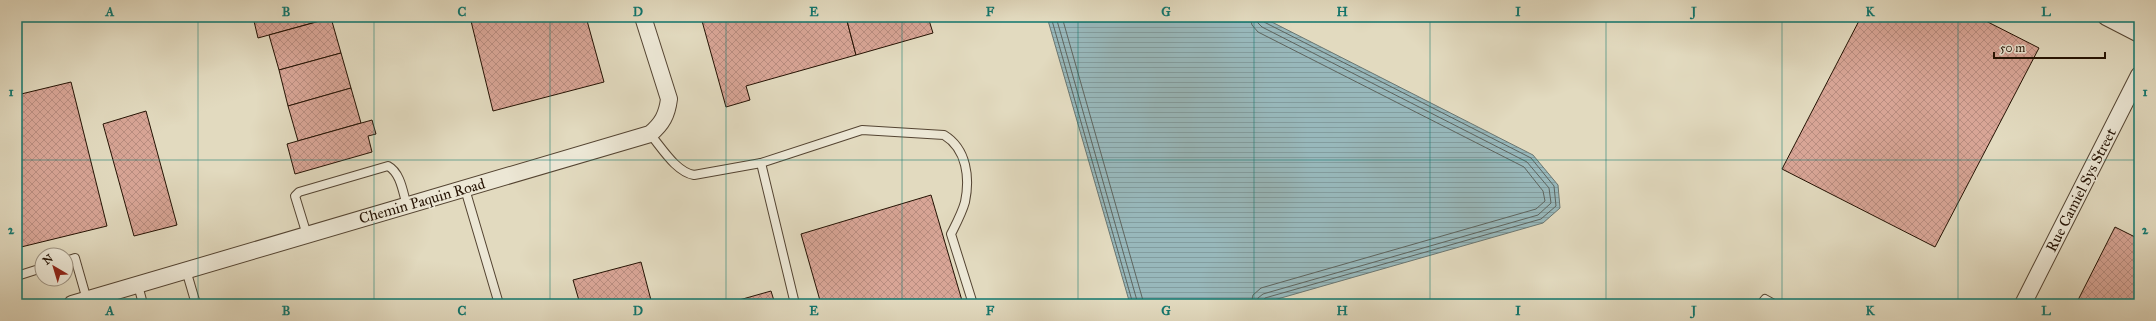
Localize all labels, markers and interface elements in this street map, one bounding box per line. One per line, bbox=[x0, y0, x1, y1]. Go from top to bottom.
text: A bbox=[105, 4, 115, 20]
text: B bbox=[282, 4, 291, 20]
text: C bbox=[458, 4, 467, 20]
text: D bbox=[633, 4, 643, 20]
text: E bbox=[809, 4, 819, 20]
text: F bbox=[986, 4, 995, 20]
text: G bbox=[1161, 4, 1171, 20]
text: H bbox=[1336, 4, 1348, 20]
text: I bbox=[1515, 4, 1521, 20]
text: J bbox=[1689, 4, 1697, 20]
text: K bbox=[1865, 4, 1875, 20]
text: L bbox=[2041, 4, 2051, 20]
scale bar bbox=[1994, 34, 2105, 60]
text: 50 m bbox=[2000, 41, 2025, 55]
text: 1 bbox=[8, 84, 14, 100]
text: 1 bbox=[2142, 84, 2148, 100]
street label: Rue Camiel Sys Street bbox=[2042, 125, 2120, 255]
street label: Chemin Paquin Road bbox=[357, 174, 488, 229]
text: 2 bbox=[8, 222, 15, 238]
text: 2 bbox=[2142, 222, 2149, 238]
north arrow bbox=[34, 247, 74, 287]
text: N bbox=[40, 251, 56, 268]
text: A bbox=[105, 303, 115, 319]
text: B bbox=[282, 303, 291, 319]
text: C bbox=[458, 303, 467, 319]
text: D bbox=[633, 303, 643, 319]
text: E bbox=[809, 303, 819, 319]
text: F bbox=[986, 303, 995, 319]
text: G bbox=[1161, 303, 1171, 319]
text: H bbox=[1336, 303, 1348, 319]
text: I bbox=[1515, 303, 1521, 319]
text: J bbox=[1689, 303, 1697, 319]
text: K bbox=[1865, 303, 1875, 319]
text: L bbox=[2041, 303, 2051, 319]

